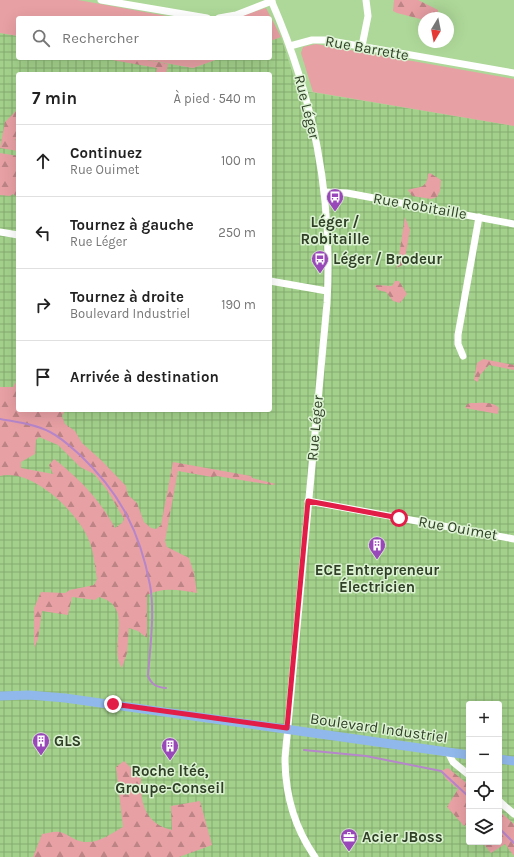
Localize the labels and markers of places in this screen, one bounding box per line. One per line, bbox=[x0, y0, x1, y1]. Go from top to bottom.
bus stop icon: Léger / Robitaille bbox=[325, 187, 345, 212]
place label: Léger / Robitaille bbox=[301, 213, 370, 248]
bus stop icon: Léger / Brodeur bbox=[310, 249, 330, 274]
place label: Léger / Brodeur bbox=[333, 250, 442, 268]
building icon: ECE Entrepreneur Électricien bbox=[367, 535, 387, 560]
place label: ECE Entrepreneur Électricien bbox=[315, 561, 439, 596]
building icon: GLS bbox=[31, 731, 51, 756]
place label: GLS bbox=[54, 732, 81, 750]
building icon: Roche ltée, Groupe-Conseil bbox=[160, 736, 180, 761]
place label: Roche ltée, Groupe-Conseil bbox=[115, 762, 225, 797]
office icon: Acier JBoss bbox=[339, 827, 359, 852]
place label: Acier JBoss bbox=[362, 828, 443, 846]

